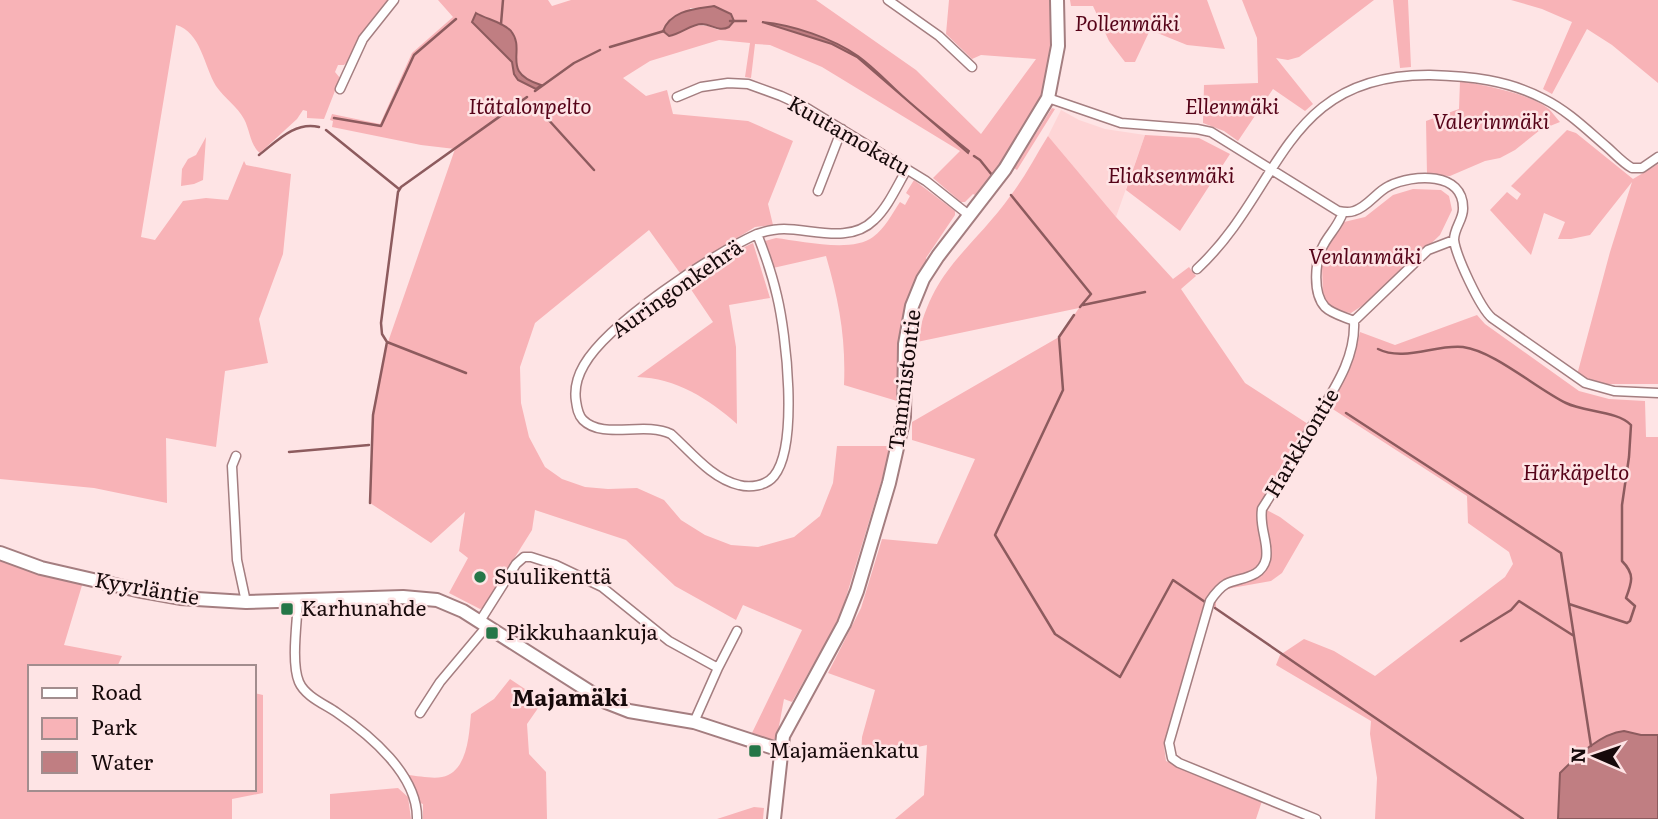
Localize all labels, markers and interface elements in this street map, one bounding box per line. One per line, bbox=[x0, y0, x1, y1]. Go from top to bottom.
park label: Pollenmäki bbox=[1075, 6, 1180, 37]
street label: Kuutamokatu bbox=[783, 86, 918, 182]
park label: Itätalonpelto bbox=[469, 89, 591, 120]
park label: Ellenmäki bbox=[1185, 89, 1280, 120]
park label: Valerinmäki bbox=[1433, 104, 1550, 135]
park label: Eliaksenmäki bbox=[1107, 158, 1235, 189]
street label: Auringonkehrä bbox=[604, 230, 748, 344]
park label: Venlanmäki bbox=[1309, 239, 1422, 270]
street label: Tammistontie bbox=[878, 307, 927, 452]
street label: Harkkiontie bbox=[1255, 381, 1345, 502]
park label: Härkäpelto bbox=[1523, 455, 1629, 486]
place label: Suulikenttä bbox=[494, 559, 612, 590]
street label: Kyyrläntie bbox=[93, 562, 202, 611]
marker: Suulikenttä bbox=[472, 569, 488, 585]
place label: Karhunahde bbox=[301, 591, 426, 622]
marker: Karhunahde bbox=[279, 601, 295, 617]
place label: Pikkuhaankuja bbox=[506, 615, 659, 646]
marker: Pikkuhaankuja bbox=[484, 625, 500, 641]
legend bbox=[28, 665, 256, 791]
text: Road bbox=[91, 675, 142, 706]
district label: Majamäki bbox=[512, 679, 628, 713]
text: Park bbox=[91, 710, 137, 741]
north arrow bbox=[1560, 721, 1630, 791]
place label: Majamäenkatu bbox=[769, 733, 919, 764]
marker: Majamäenkatu bbox=[747, 743, 763, 759]
text: Water bbox=[91, 745, 153, 776]
text: N bbox=[1563, 747, 1591, 764]

